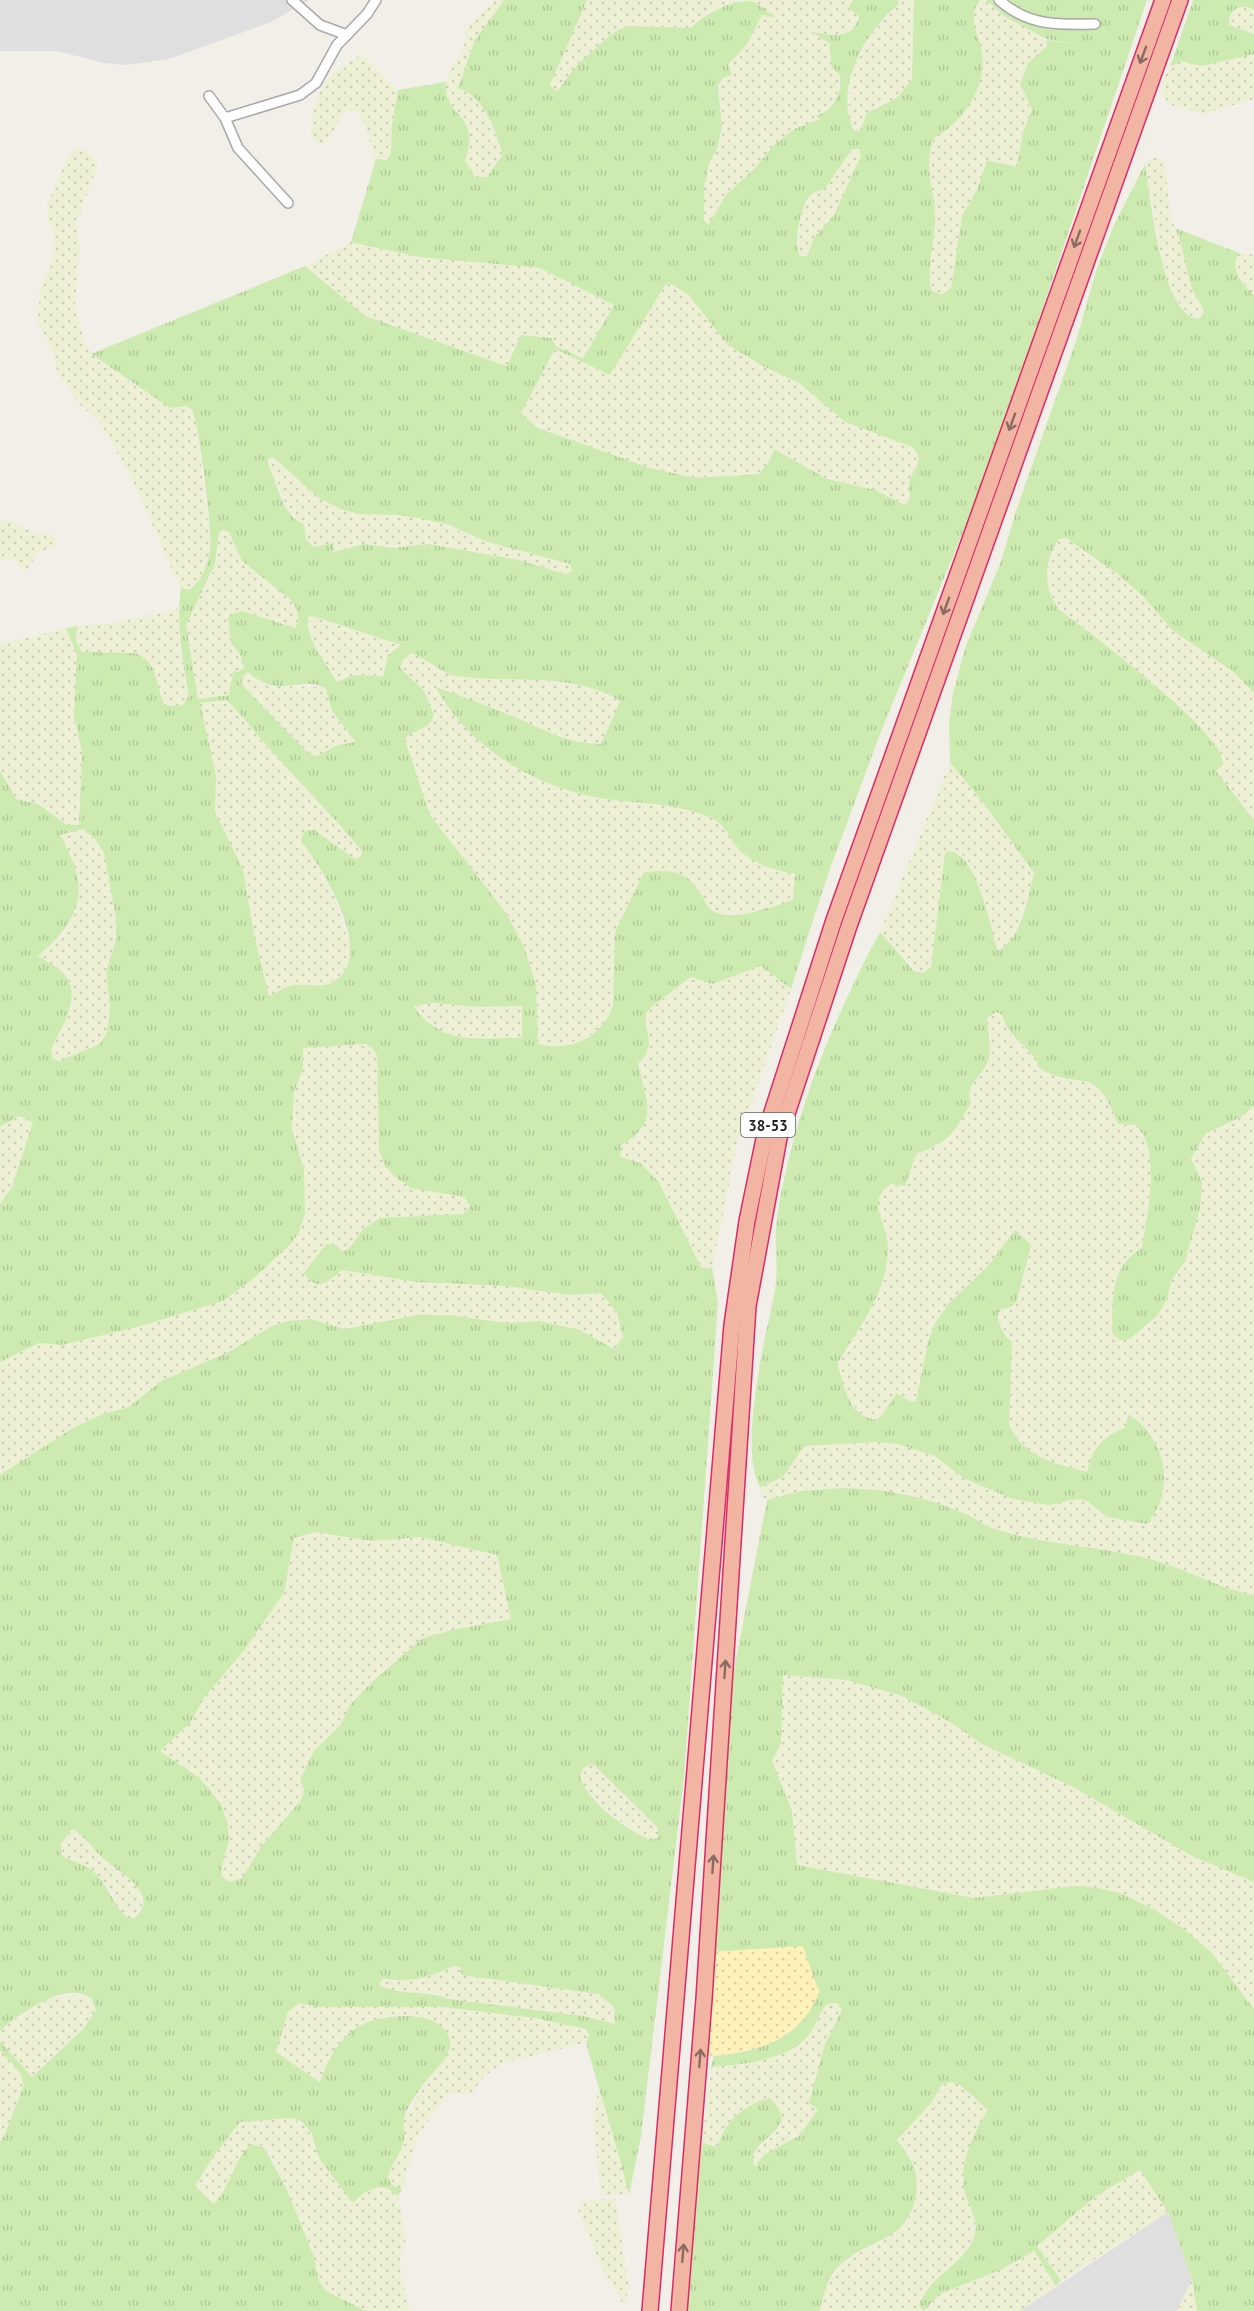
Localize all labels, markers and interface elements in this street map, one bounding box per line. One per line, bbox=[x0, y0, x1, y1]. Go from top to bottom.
one-way arrow bbox=[1136, 45, 1147, 64]
one-way arrow bbox=[1071, 229, 1082, 248]
one-way arrow bbox=[1005, 413, 1016, 431]
one-way arrow bbox=[940, 596, 951, 615]
road number: 38-53 bbox=[741, 1113, 795, 1137]
one-way arrow bbox=[720, 1660, 731, 1680]
one-way arrow bbox=[708, 1854, 719, 1874]
one-way arrow bbox=[694, 2049, 705, 2069]
one-way arrow bbox=[678, 2243, 689, 2263]

